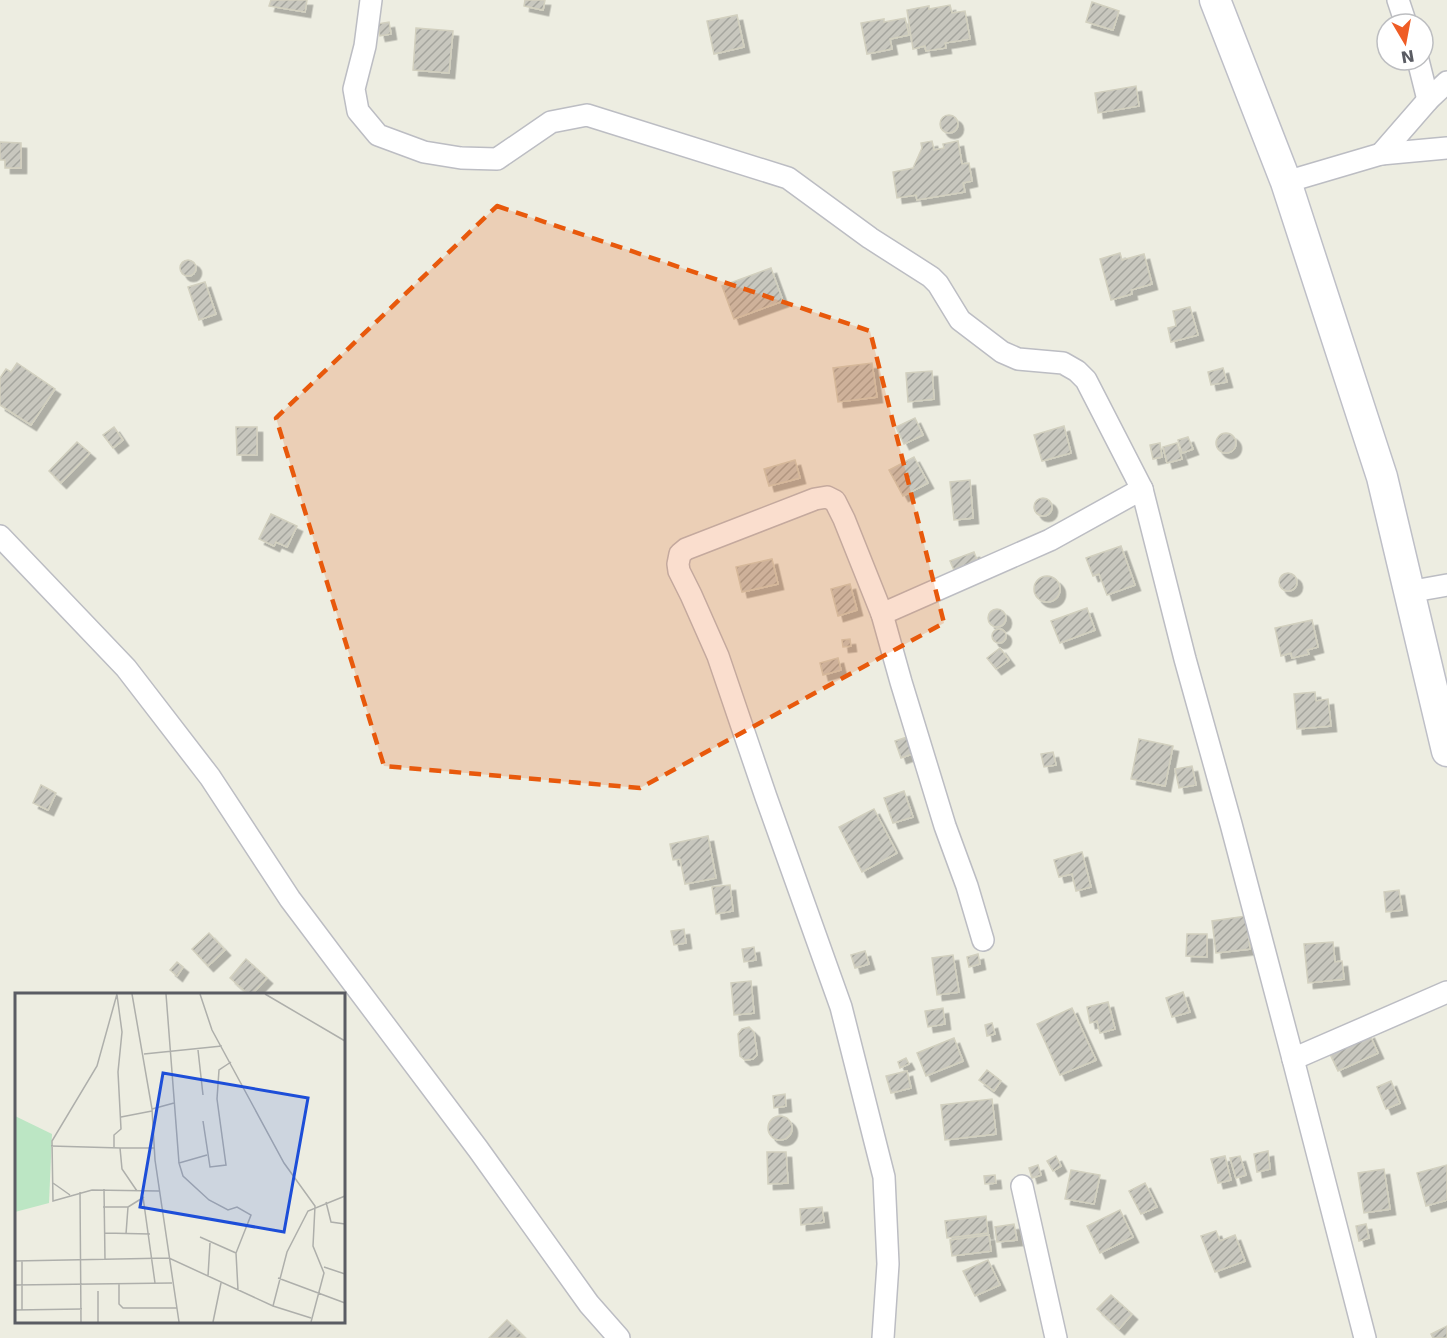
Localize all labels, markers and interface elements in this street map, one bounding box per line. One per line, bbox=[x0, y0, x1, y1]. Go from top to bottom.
north arrow bbox=[1375, 12, 1435, 72]
text: N bbox=[1399, 46, 1416, 67]
inset map bbox=[15, 993, 345, 1323]

